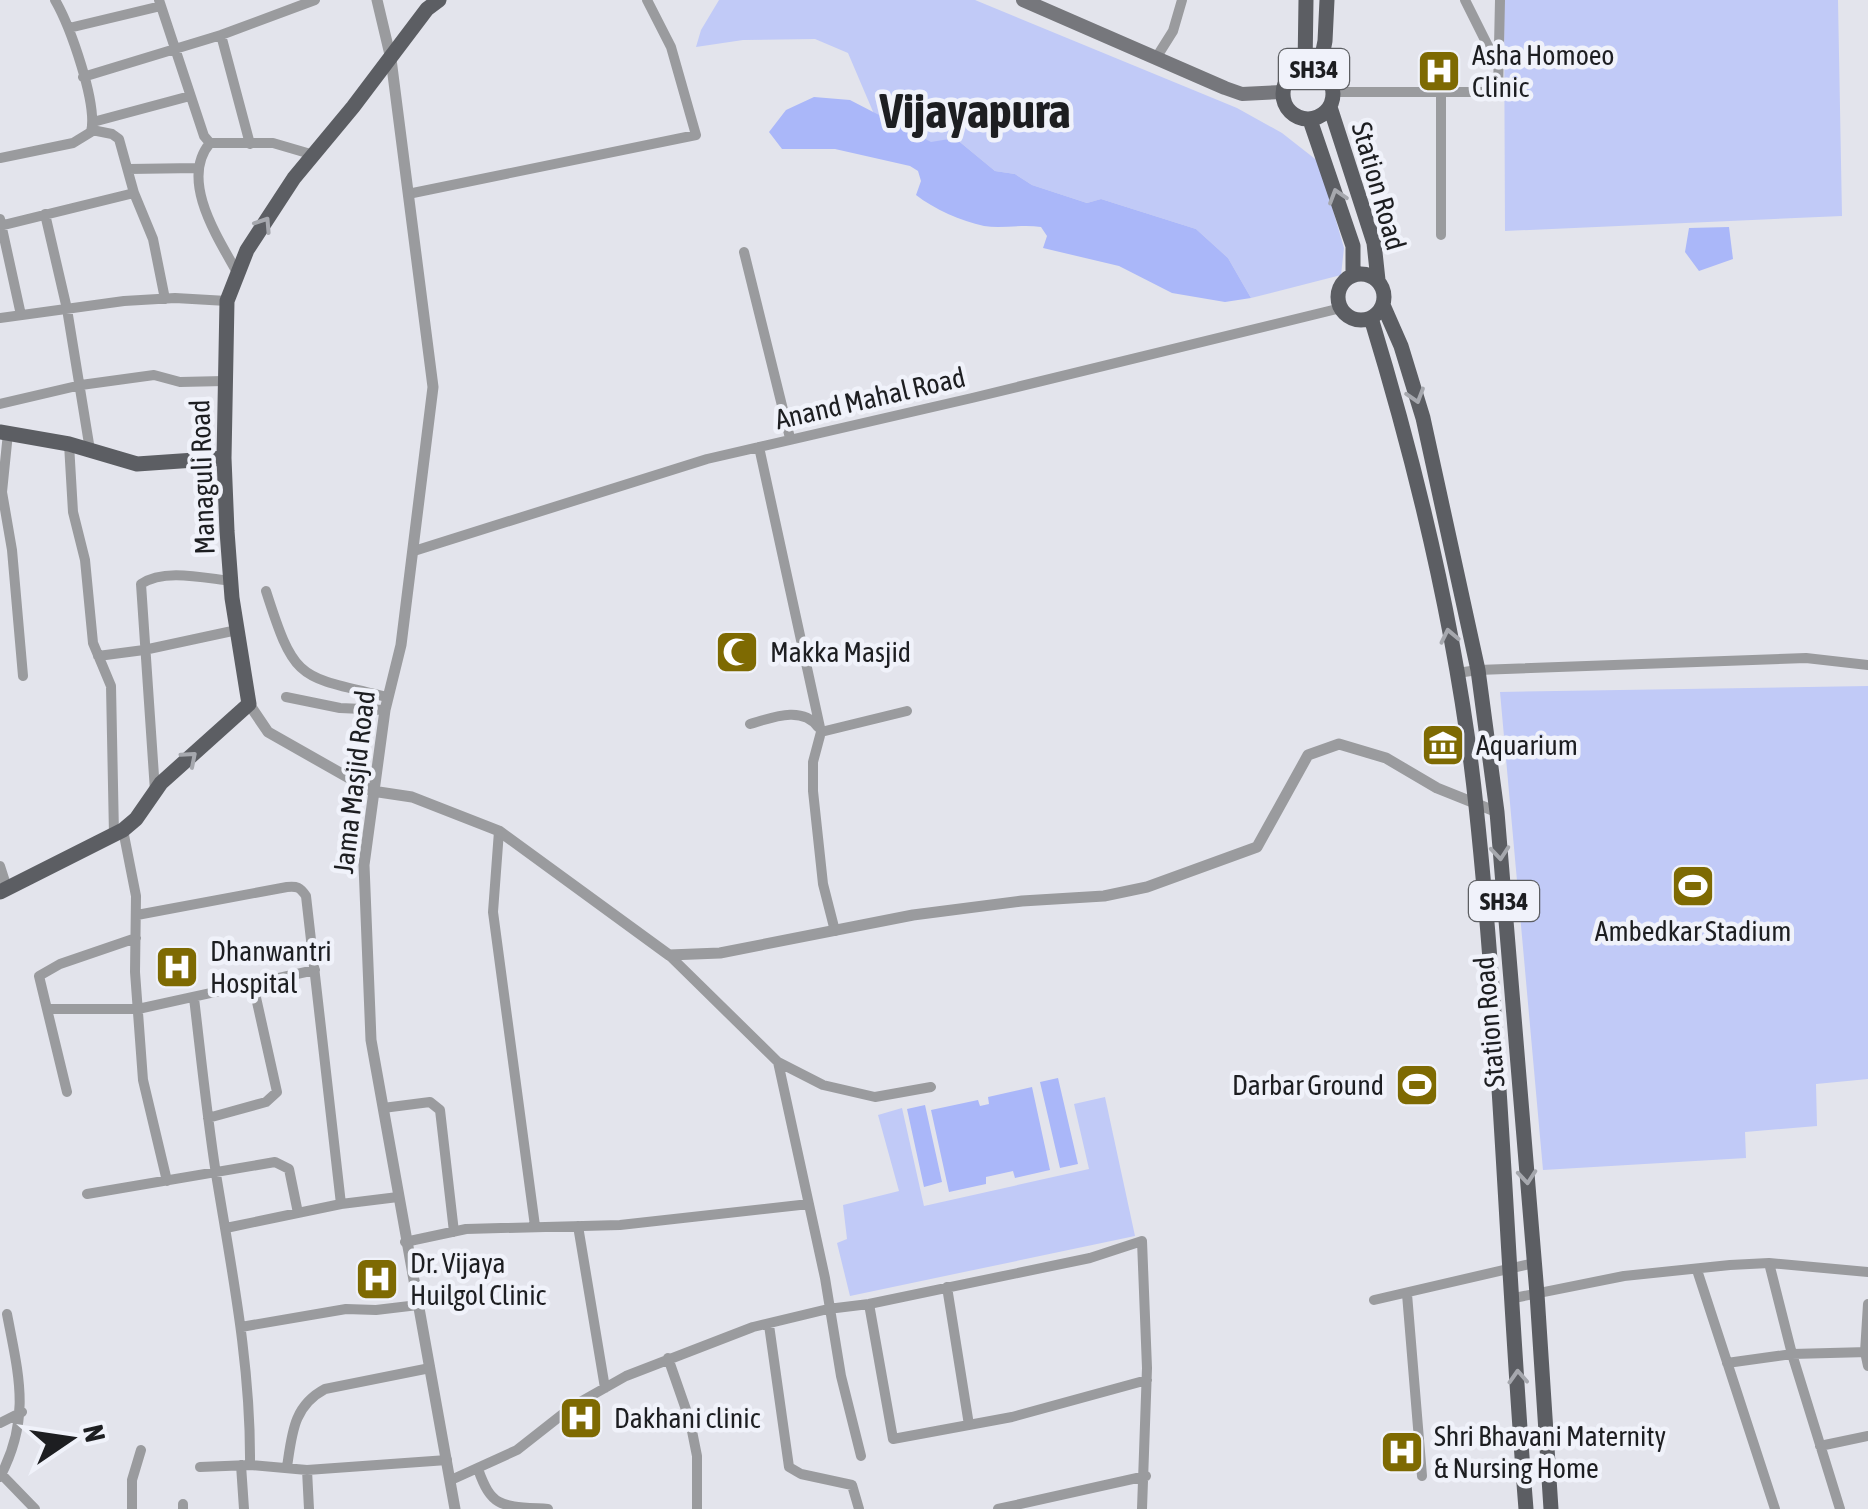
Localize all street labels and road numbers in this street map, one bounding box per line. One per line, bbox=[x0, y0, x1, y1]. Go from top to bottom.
road number: SH34 bbox=[1279, 49, 1349, 89]
street label: Station Road bbox=[1346, 118, 1412, 254]
street label: Anand Mahal Road bbox=[772, 361, 968, 435]
street label: Managuli Road bbox=[183, 399, 221, 555]
street label: Jama Masjid Road bbox=[327, 689, 381, 875]
road number: SH34 bbox=[1469, 881, 1539, 921]
street label: Station Road bbox=[1467, 955, 1511, 1089]

